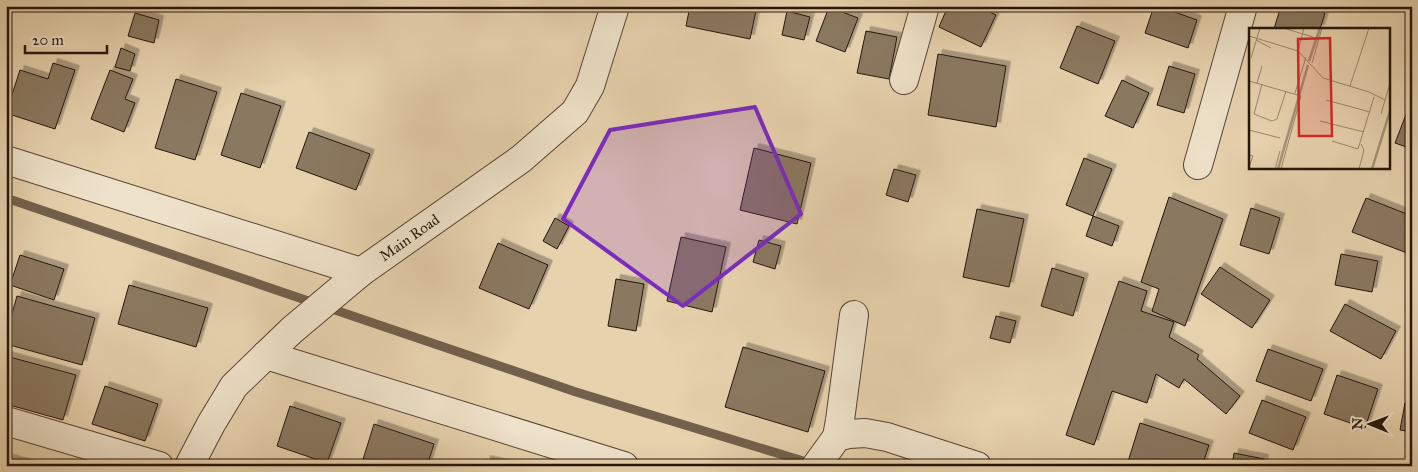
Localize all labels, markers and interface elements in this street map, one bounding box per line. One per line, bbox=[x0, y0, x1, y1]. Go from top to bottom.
scale bar bbox=[25, 22, 108, 54]
inset map bbox=[1249, 28, 1390, 169]
text: 20 m bbox=[32, 31, 64, 49]
street label: Main Road bbox=[376, 210, 443, 265]
north arrow bbox=[1346, 400, 1396, 450]
text: N bbox=[1349, 418, 1366, 430]

